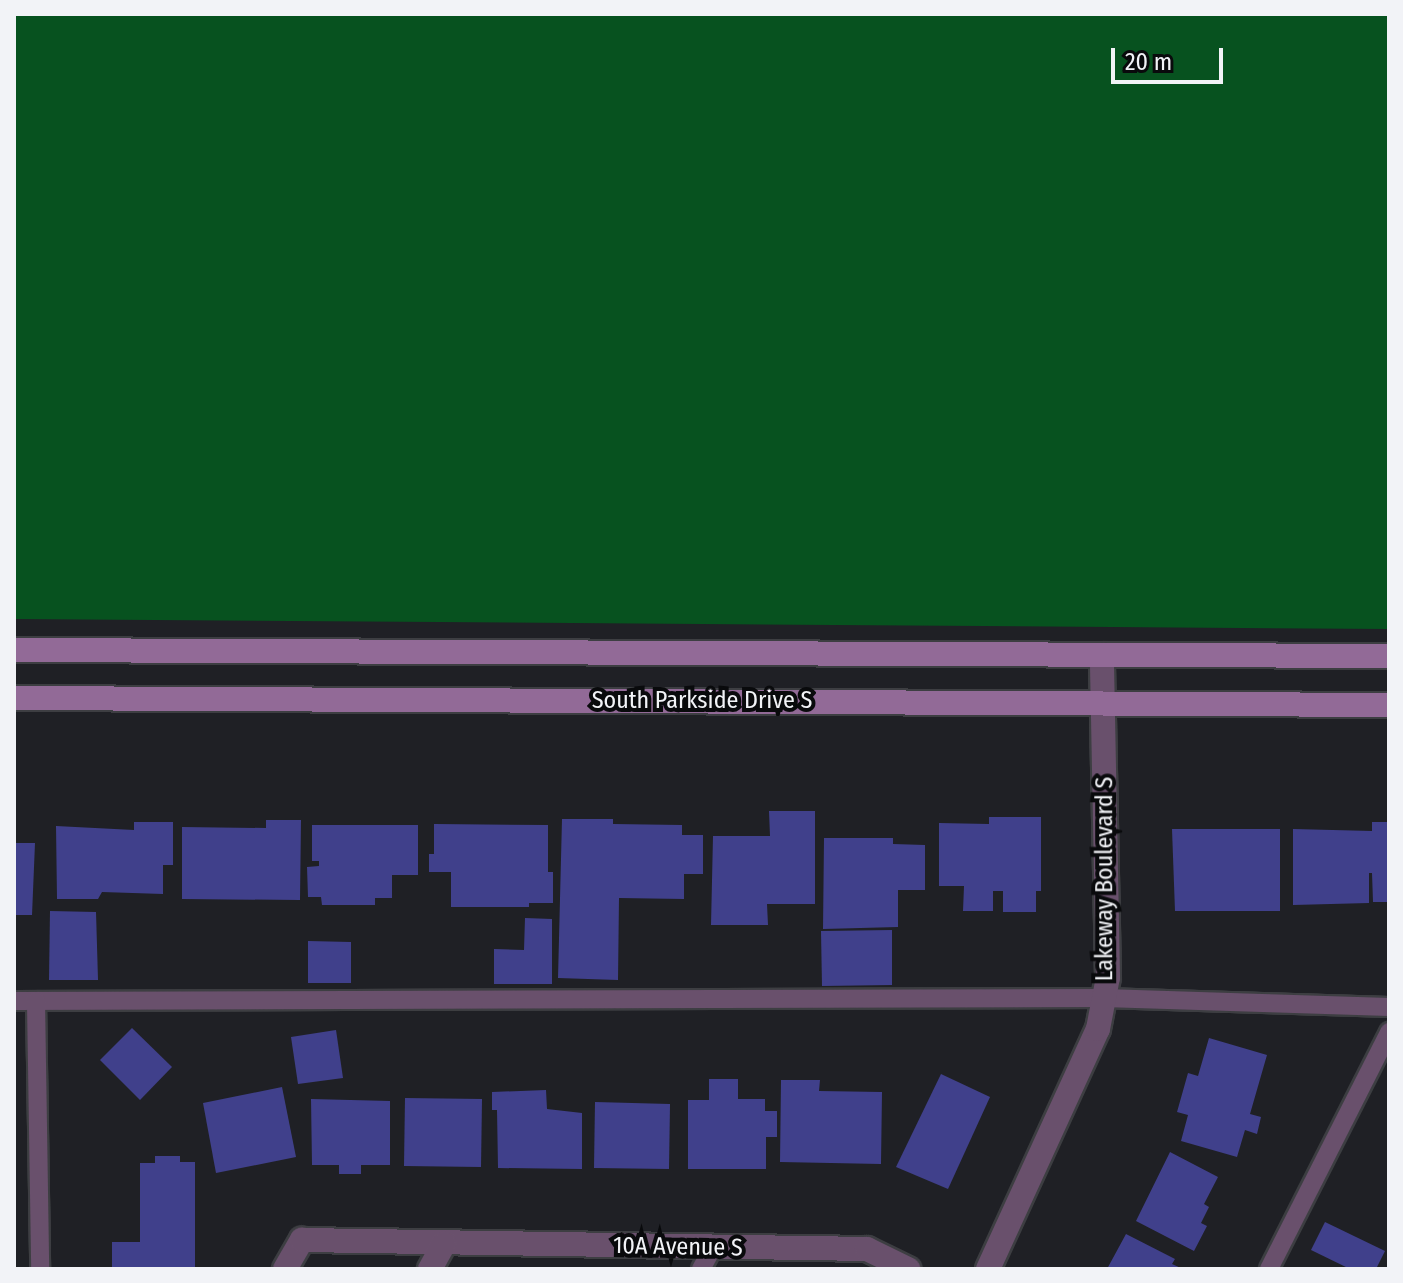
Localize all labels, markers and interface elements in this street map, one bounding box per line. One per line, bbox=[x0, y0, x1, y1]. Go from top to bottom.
scale bar bbox=[1115, 32, 1227, 82]
text: 20 m bbox=[1125, 48, 1172, 76]
street label: South Parkside Drive S bbox=[592, 687, 812, 715]
street label: Lakeway Boulevard S bbox=[1091, 777, 1119, 981]
street label: 10A Avenue S bbox=[613, 1231, 743, 1263]

